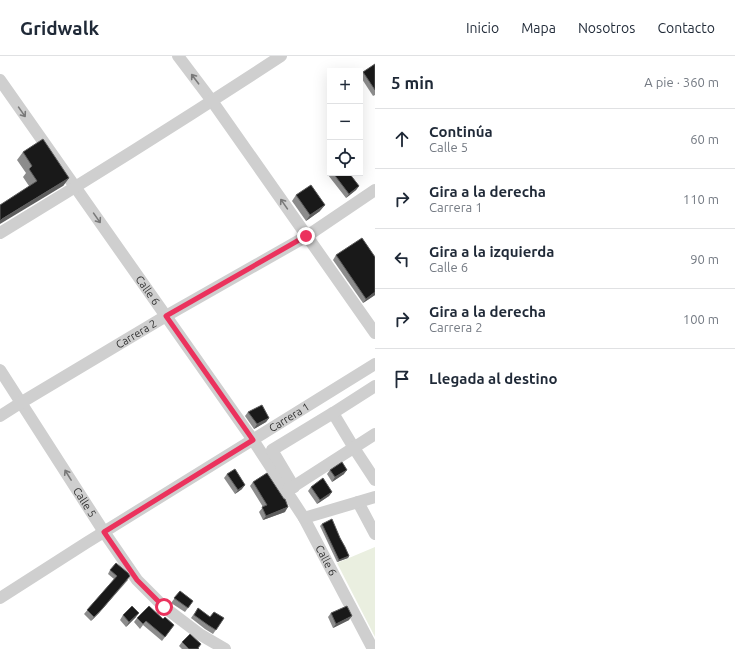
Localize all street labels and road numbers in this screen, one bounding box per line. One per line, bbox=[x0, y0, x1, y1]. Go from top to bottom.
street label: Calle 6 bbox=[133, 273, 162, 307]
street label: Carrera 2 bbox=[114, 317, 159, 351]
street label: Carrera 1 bbox=[267, 400, 312, 434]
street label: Calle 5 bbox=[71, 485, 99, 519]
street label: Calle 6 bbox=[313, 543, 339, 578]

